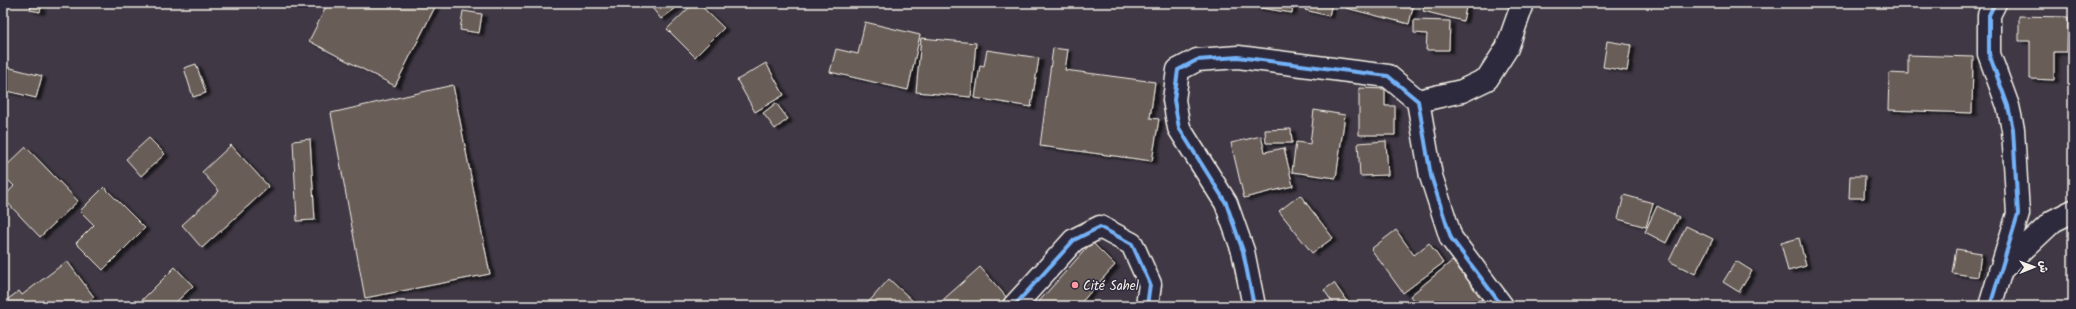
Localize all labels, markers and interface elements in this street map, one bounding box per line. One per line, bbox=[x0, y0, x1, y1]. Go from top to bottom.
north arrow bbox=[2014, 247, 2054, 287]
text: ش bbox=[2034, 261, 2052, 273]
place label: Cité Sahel bbox=[1083, 276, 1139, 297]
marker: Cité Sahel bbox=[1070, 280, 1080, 290]

